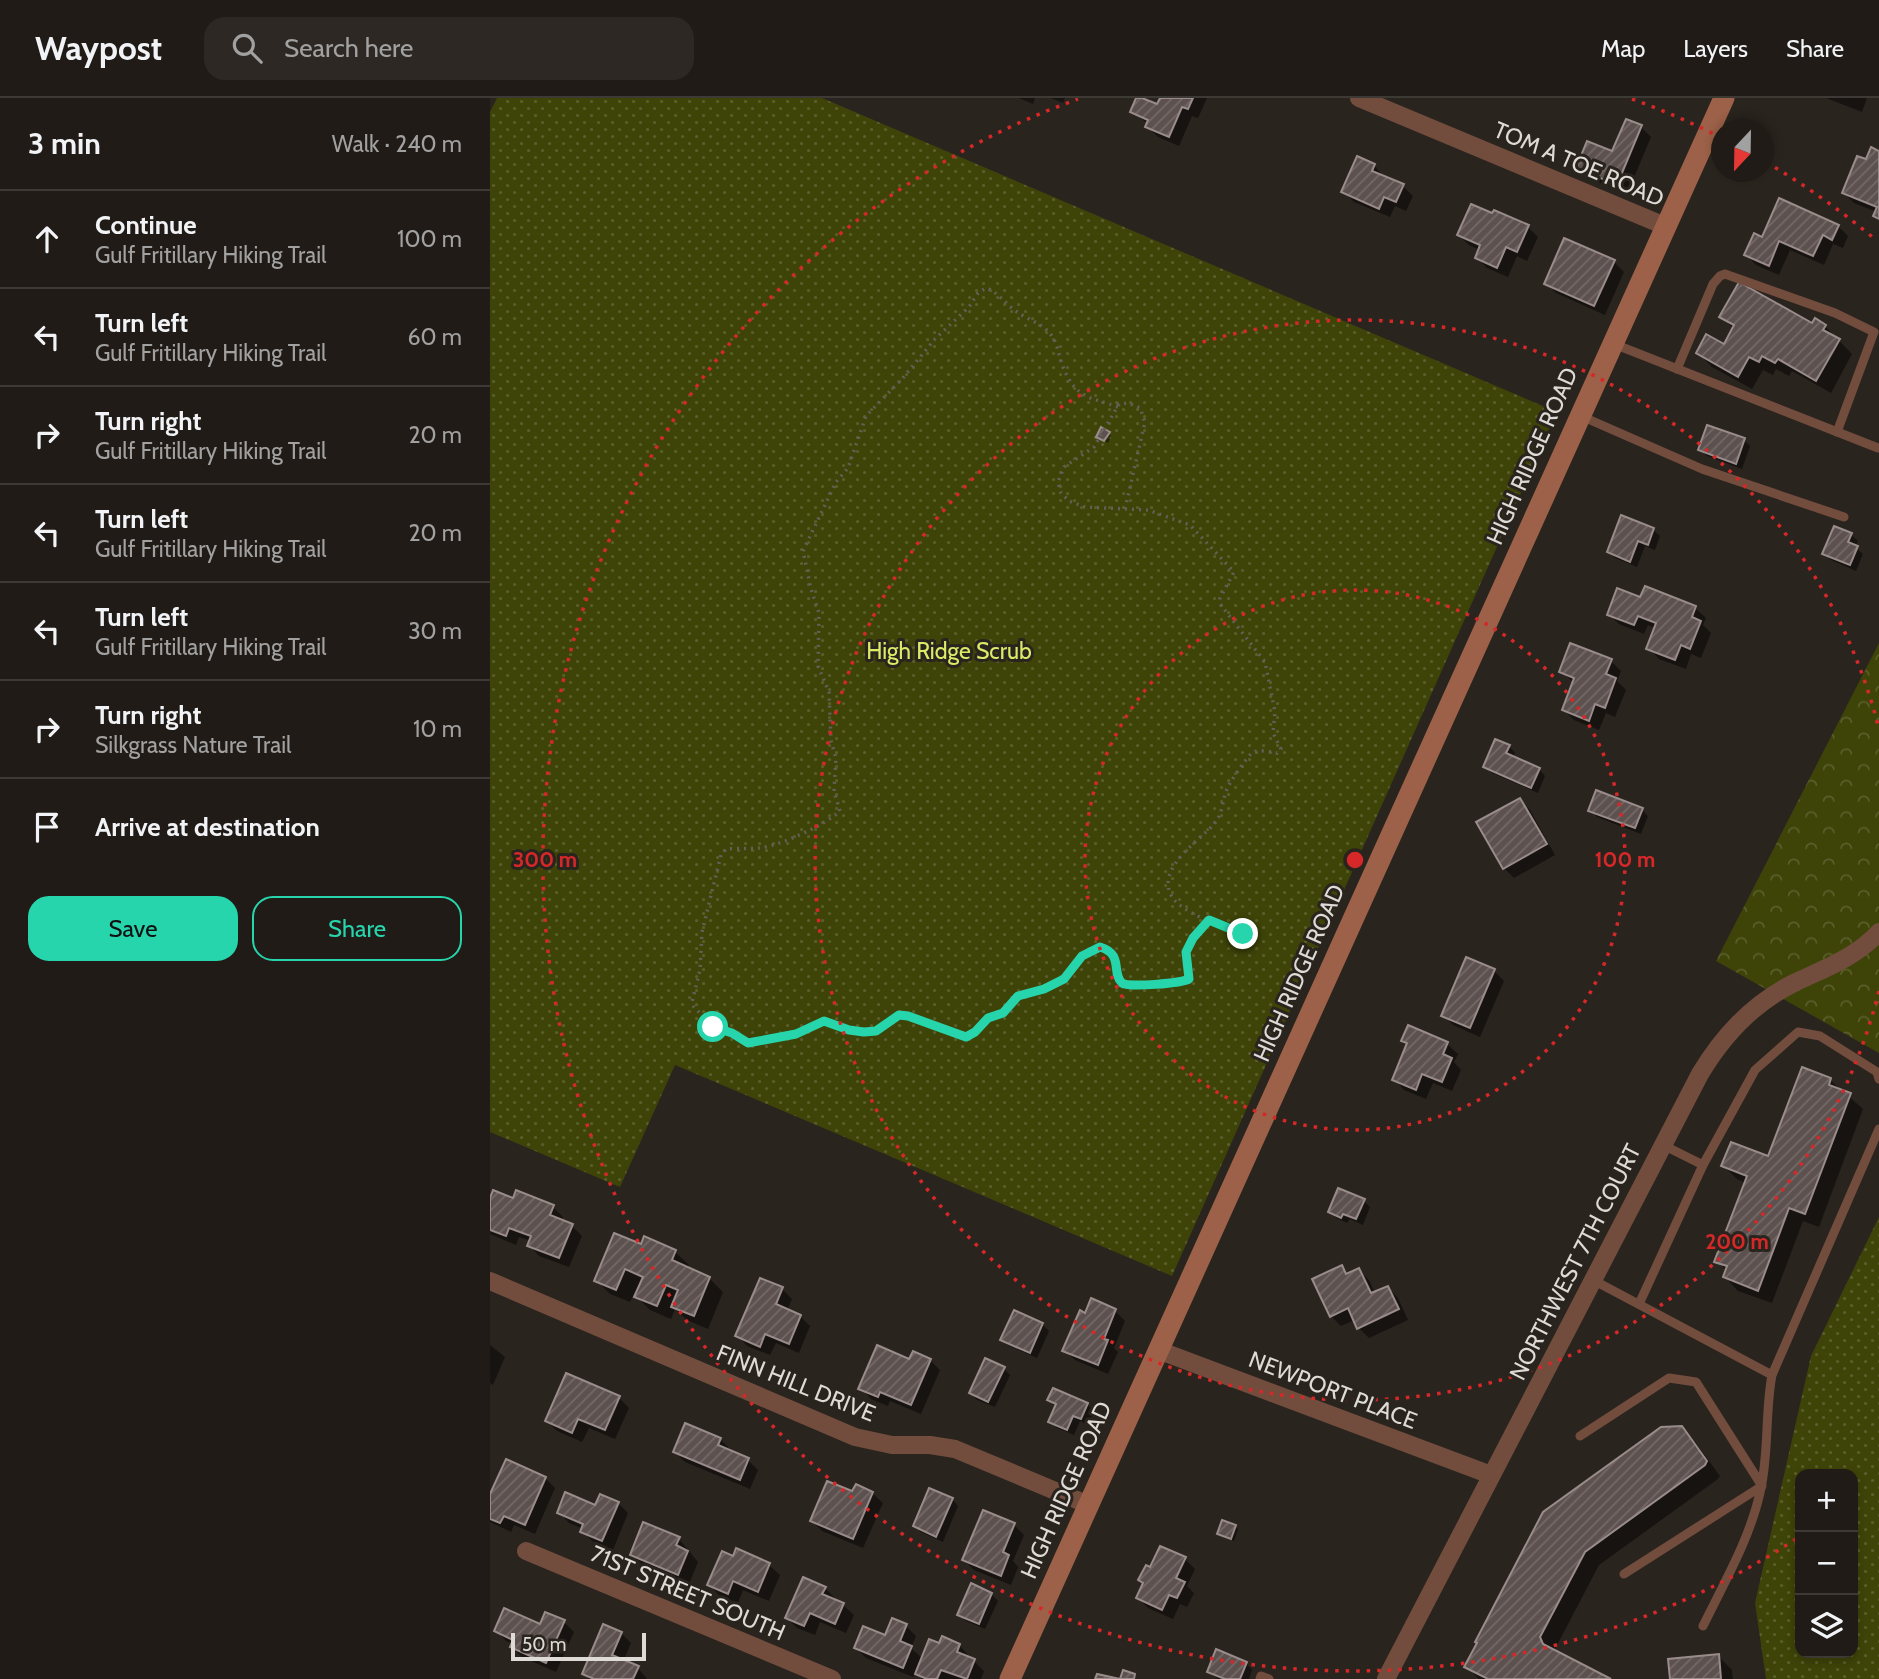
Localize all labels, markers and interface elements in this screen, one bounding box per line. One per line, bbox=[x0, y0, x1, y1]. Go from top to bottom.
search box bbox=[204, 17, 694, 80]
text: Waypost bbox=[35, 28, 162, 68]
icon: search bbox=[228, 29, 266, 67]
text: Search here bbox=[284, 32, 413, 64]
text: Map bbox=[1601, 34, 1645, 63]
text: Layers bbox=[1683, 34, 1748, 63]
text: Share bbox=[1786, 34, 1844, 63]
street label: TOM A TOE ROAD bbox=[1490, 116, 1668, 212]
north arrow bbox=[1711, 119, 1774, 182]
text: 3 min bbox=[28, 125, 101, 162]
text: Walk · 240 m bbox=[332, 130, 462, 158]
text: Continue bbox=[95, 209, 197, 241]
icon: ahead bbox=[28, 220, 66, 258]
text: 100 m bbox=[397, 225, 462, 253]
text: Gulf Fritillary Hiking Trail bbox=[95, 241, 327, 269]
text: Turn left bbox=[95, 307, 188, 339]
icon: left bbox=[28, 318, 66, 356]
text: 60 m bbox=[408, 323, 462, 351]
text: Gulf Fritillary Hiking Trail bbox=[95, 339, 327, 367]
street label: HIGH RIDGE ROAD bbox=[1480, 363, 1584, 549]
text: Turn right bbox=[95, 405, 201, 437]
icon: right bbox=[28, 416, 66, 454]
text: 20 m bbox=[409, 421, 462, 449]
text: Gulf Fritillary Hiking Trail bbox=[95, 437, 327, 465]
text: Turn left bbox=[95, 503, 188, 535]
icon: left bbox=[28, 514, 66, 552]
text: 20 m bbox=[409, 519, 462, 547]
text: Gulf Fritillary Hiking Trail bbox=[95, 535, 327, 563]
text: Turn left bbox=[95, 601, 188, 633]
icon: left bbox=[28, 612, 66, 650]
text: 30 m bbox=[408, 617, 462, 645]
text: Gulf Fritillary Hiking Trail bbox=[95, 633, 327, 661]
park label: High Ridge Scrub bbox=[866, 637, 1032, 665]
text: Turn right bbox=[95, 699, 201, 731]
icon: right bbox=[28, 710, 66, 748]
text: 10 m bbox=[413, 715, 462, 743]
text: Silkgrass Nature Trail bbox=[95, 731, 292, 759]
icon: arrive bbox=[28, 808, 66, 846]
text: Arrive at destination bbox=[95, 811, 320, 843]
text: 300 m bbox=[513, 847, 577, 872]
text: 100 m bbox=[1595, 847, 1655, 872]
centre of rings bbox=[1343, 848, 1367, 872]
street label: HIGH RIDGE ROAD bbox=[1247, 880, 1351, 1066]
button: Save bbox=[28, 896, 238, 961]
button: Share bbox=[252, 896, 462, 961]
route end bbox=[1227, 918, 1258, 949]
route start bbox=[697, 1011, 728, 1042]
street label: NORTHWEST 7TH COURT bbox=[1503, 1139, 1647, 1385]
text: 200 m bbox=[1705, 1229, 1769, 1254]
street label: FINN HILL DRIVE bbox=[712, 1338, 880, 1428]
street label: NEWPORT PLACE bbox=[1245, 1345, 1421, 1435]
street label: HIGH RIDGE ROAD bbox=[1014, 1397, 1118, 1583]
map controls bbox=[1795, 1469, 1858, 1658]
button: + bbox=[1795, 1469, 1858, 1532]
button: − bbox=[1795, 1532, 1858, 1595]
street label: 71ST STREET SOUTH bbox=[586, 1539, 790, 1647]
button: layers bbox=[1795, 1595, 1858, 1658]
scale bar bbox=[511, 1630, 646, 1662]
text: 50 m bbox=[522, 1633, 566, 1656]

